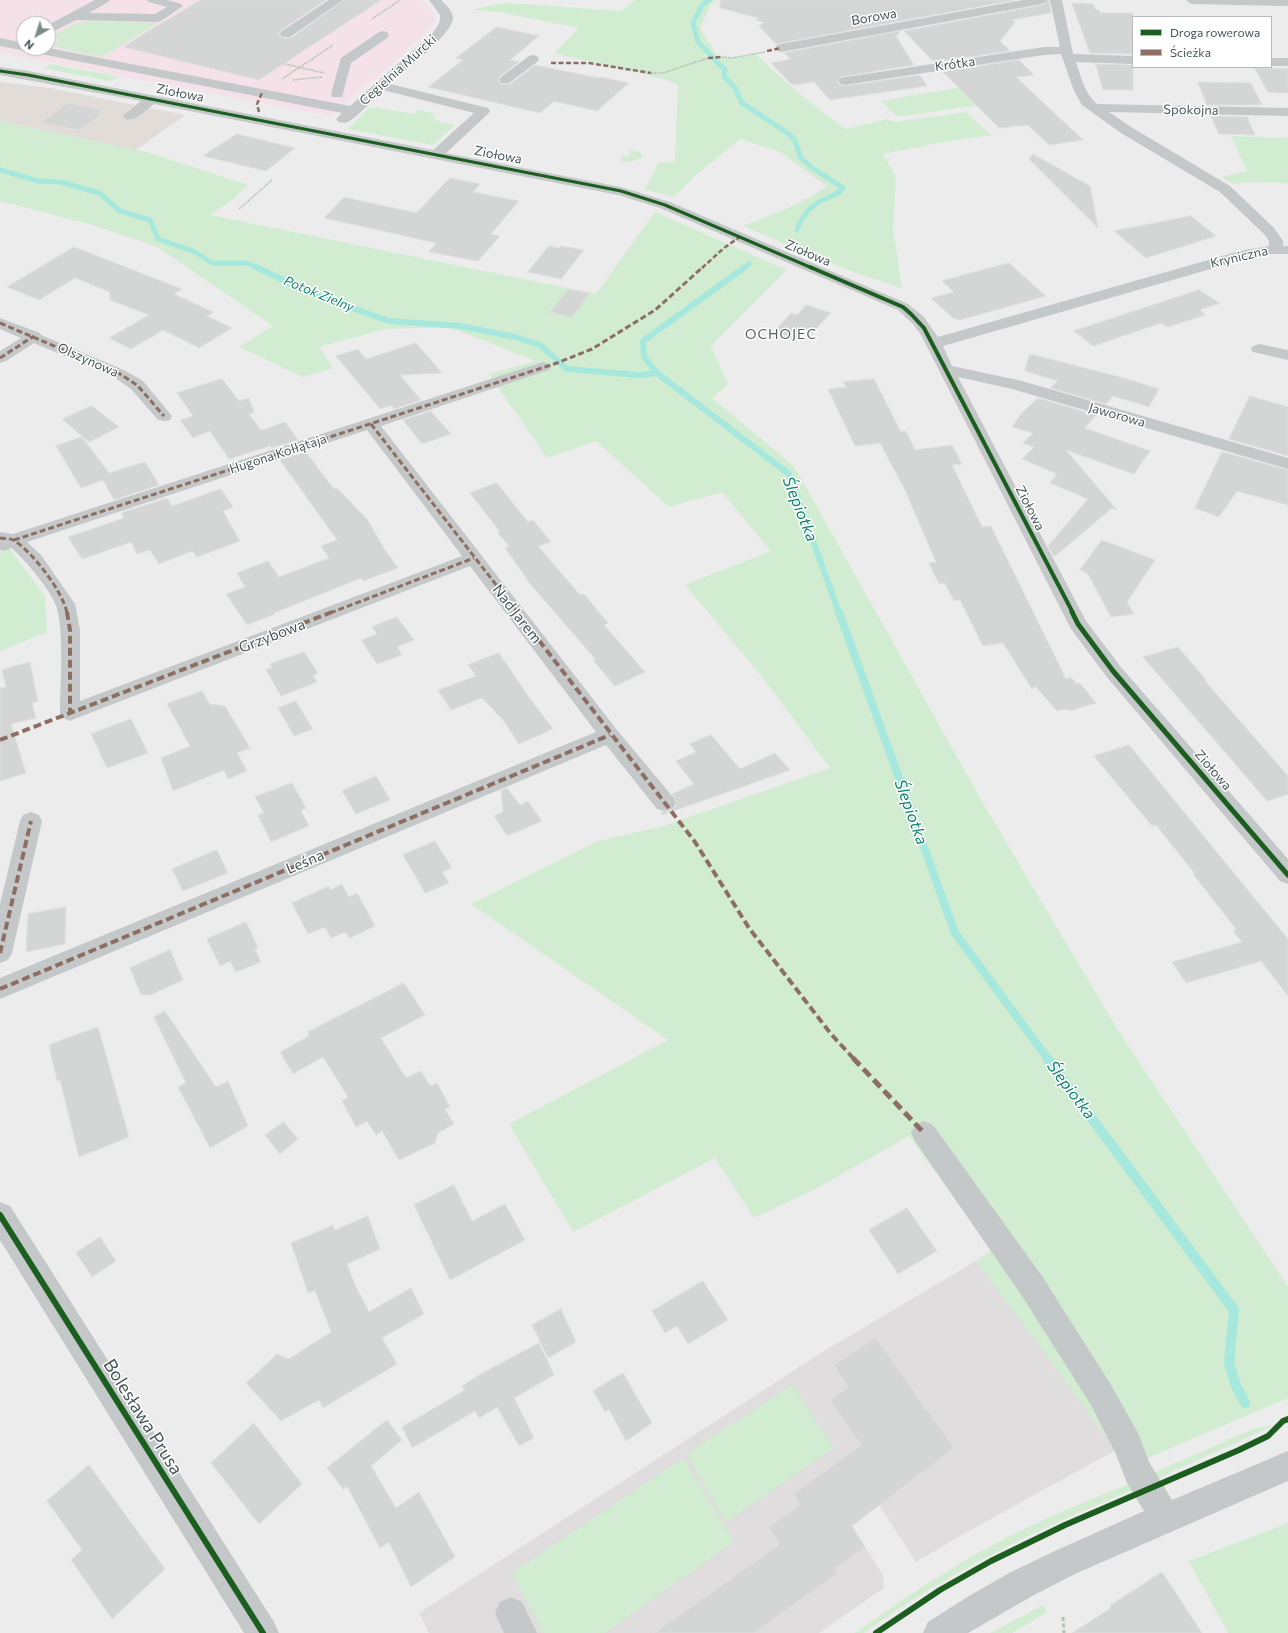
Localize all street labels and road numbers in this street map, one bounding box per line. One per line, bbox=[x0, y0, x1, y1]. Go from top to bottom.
street label: Borowa bbox=[850, 5, 898, 29]
street label: Cegielnia Murcki bbox=[356, 31, 440, 109]
street label: Krótka bbox=[934, 53, 976, 75]
street label: Ziołowa bbox=[155, 81, 205, 105]
street label: Spokojna bbox=[1163, 102, 1219, 118]
street label: Ziołowa bbox=[473, 143, 523, 167]
street label: Ziołowa bbox=[783, 236, 833, 270]
street label: Kryniczna bbox=[1209, 243, 1269, 271]
street label: Olszynowa bbox=[55, 340, 121, 380]
street label: Jaworowa bbox=[1087, 400, 1147, 430]
street label: Hugona Kołłątaja bbox=[227, 431, 329, 477]
street label: Ziołowa bbox=[1012, 483, 1048, 533]
street label: Nad Jarem bbox=[488, 581, 546, 647]
street label: Grzybowa bbox=[236, 615, 308, 657]
street label: Ziołowa bbox=[1191, 747, 1235, 793]
street label: Leśna bbox=[283, 846, 327, 878]
street label: Bolesława Prusa bbox=[99, 1355, 187, 1479]

